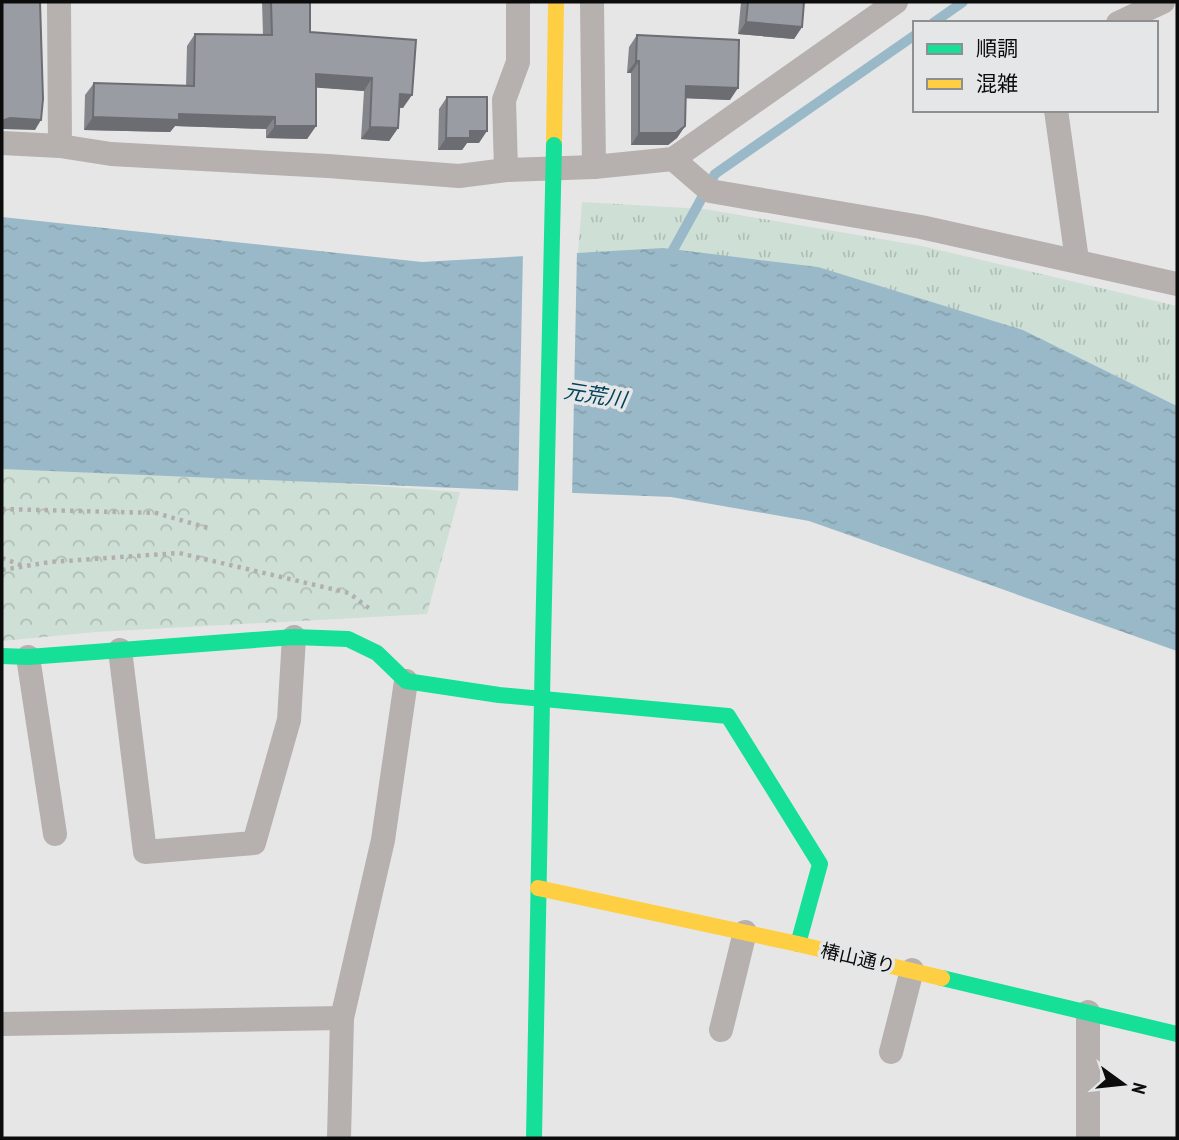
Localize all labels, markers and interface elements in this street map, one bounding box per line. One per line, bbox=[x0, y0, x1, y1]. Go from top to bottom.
legend bbox=[913, 21, 1158, 112]
text: 順調 bbox=[976, 35, 1018, 62]
text: 混雑 bbox=[976, 70, 1018, 97]
water label: 元荒川 bbox=[562, 377, 630, 414]
street label: 椿山通り bbox=[818, 938, 898, 978]
north arrow bbox=[1088, 1049, 1158, 1119]
text: N bbox=[1127, 1080, 1152, 1096]

